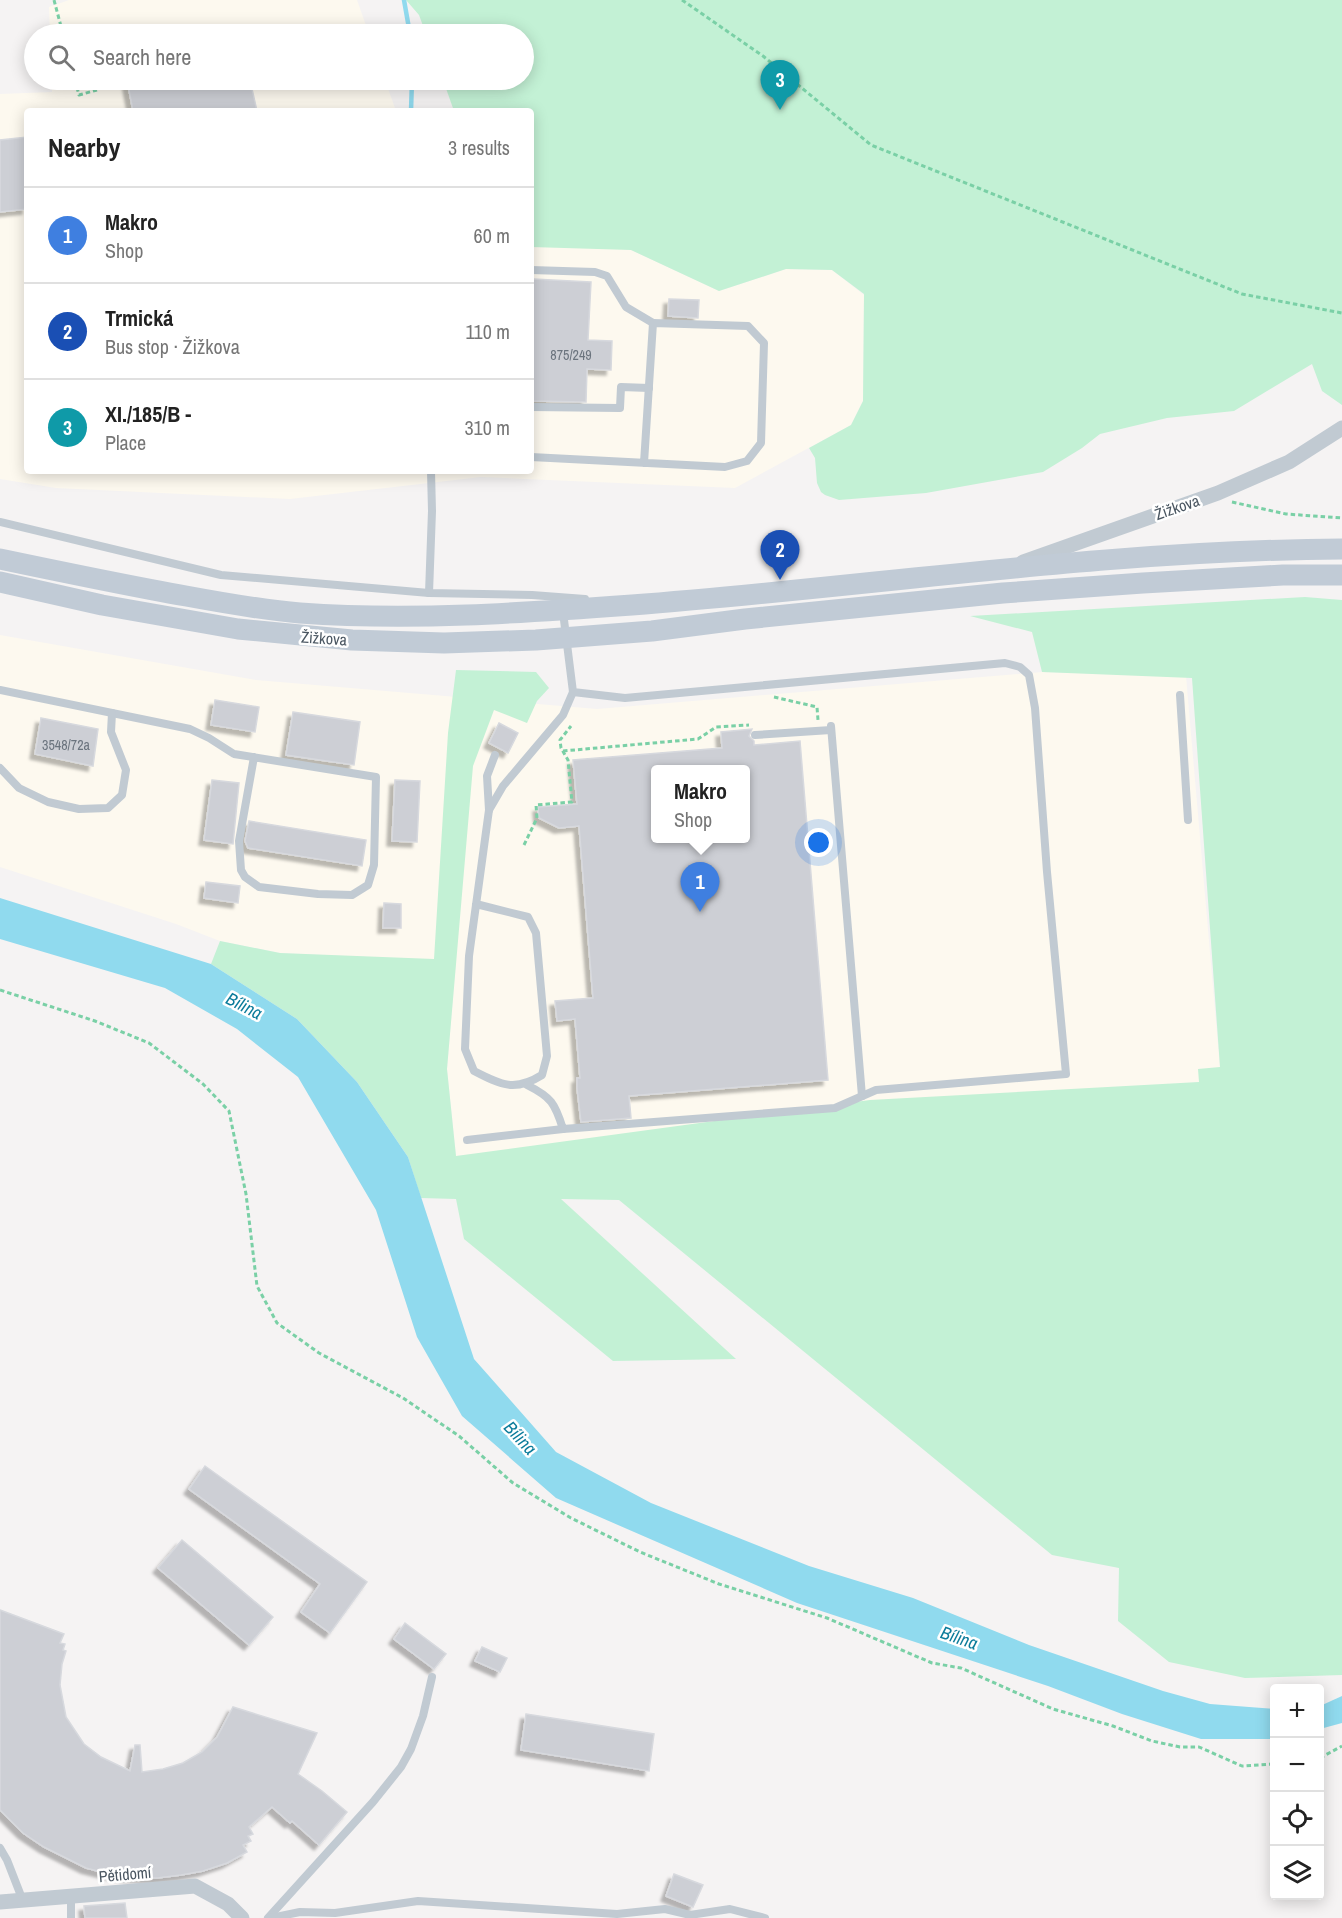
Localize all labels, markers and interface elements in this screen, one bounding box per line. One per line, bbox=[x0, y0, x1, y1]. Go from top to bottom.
search box bbox=[24, 24, 534, 90]
icon: search bbox=[45, 41, 78, 74]
text: Search here bbox=[93, 42, 191, 72]
pin: 3 bbox=[760, 60, 800, 110]
text: Nearby bbox=[48, 130, 120, 165]
text: 3 results bbox=[448, 134, 510, 161]
text: Makro bbox=[105, 207, 158, 237]
text: 1 bbox=[63, 222, 72, 249]
text: 60 m bbox=[474, 222, 510, 249]
text: Shop bbox=[105, 237, 143, 264]
text: Trmická bbox=[105, 303, 173, 333]
text: 2 bbox=[63, 318, 72, 345]
text: 110 m bbox=[466, 318, 510, 345]
text: Bus stop · Žižkova bbox=[105, 333, 240, 360]
house number: 875/249 bbox=[550, 346, 592, 364]
text: XI./185/B - bbox=[105, 399, 191, 429]
text: 3 bbox=[63, 414, 72, 441]
text: 310 m bbox=[464, 414, 510, 441]
text: Place bbox=[105, 429, 146, 456]
street label: Žižkova bbox=[1152, 489, 1203, 525]
pin: 2 bbox=[760, 530, 800, 580]
street label: Žižkova bbox=[300, 625, 348, 651]
house number: 3548/72a bbox=[42, 736, 91, 754]
popup bbox=[651, 765, 750, 843]
text: Makro bbox=[674, 776, 727, 806]
text: Shop bbox=[674, 806, 712, 833]
your location bbox=[804, 828, 833, 857]
pin: 1 bbox=[680, 862, 720, 912]
water label: Bílina bbox=[222, 986, 267, 1025]
water label: Bílina bbox=[498, 1415, 542, 1460]
water label: Bílina bbox=[937, 1620, 981, 1655]
map controls bbox=[1270, 1684, 1324, 1900]
button: + bbox=[1270, 1684, 1324, 1738]
button: − bbox=[1270, 1738, 1324, 1792]
button: locate bbox=[1270, 1792, 1324, 1846]
button: layers bbox=[1270, 1846, 1324, 1900]
street label: Pětidomí bbox=[98, 1861, 152, 1887]

